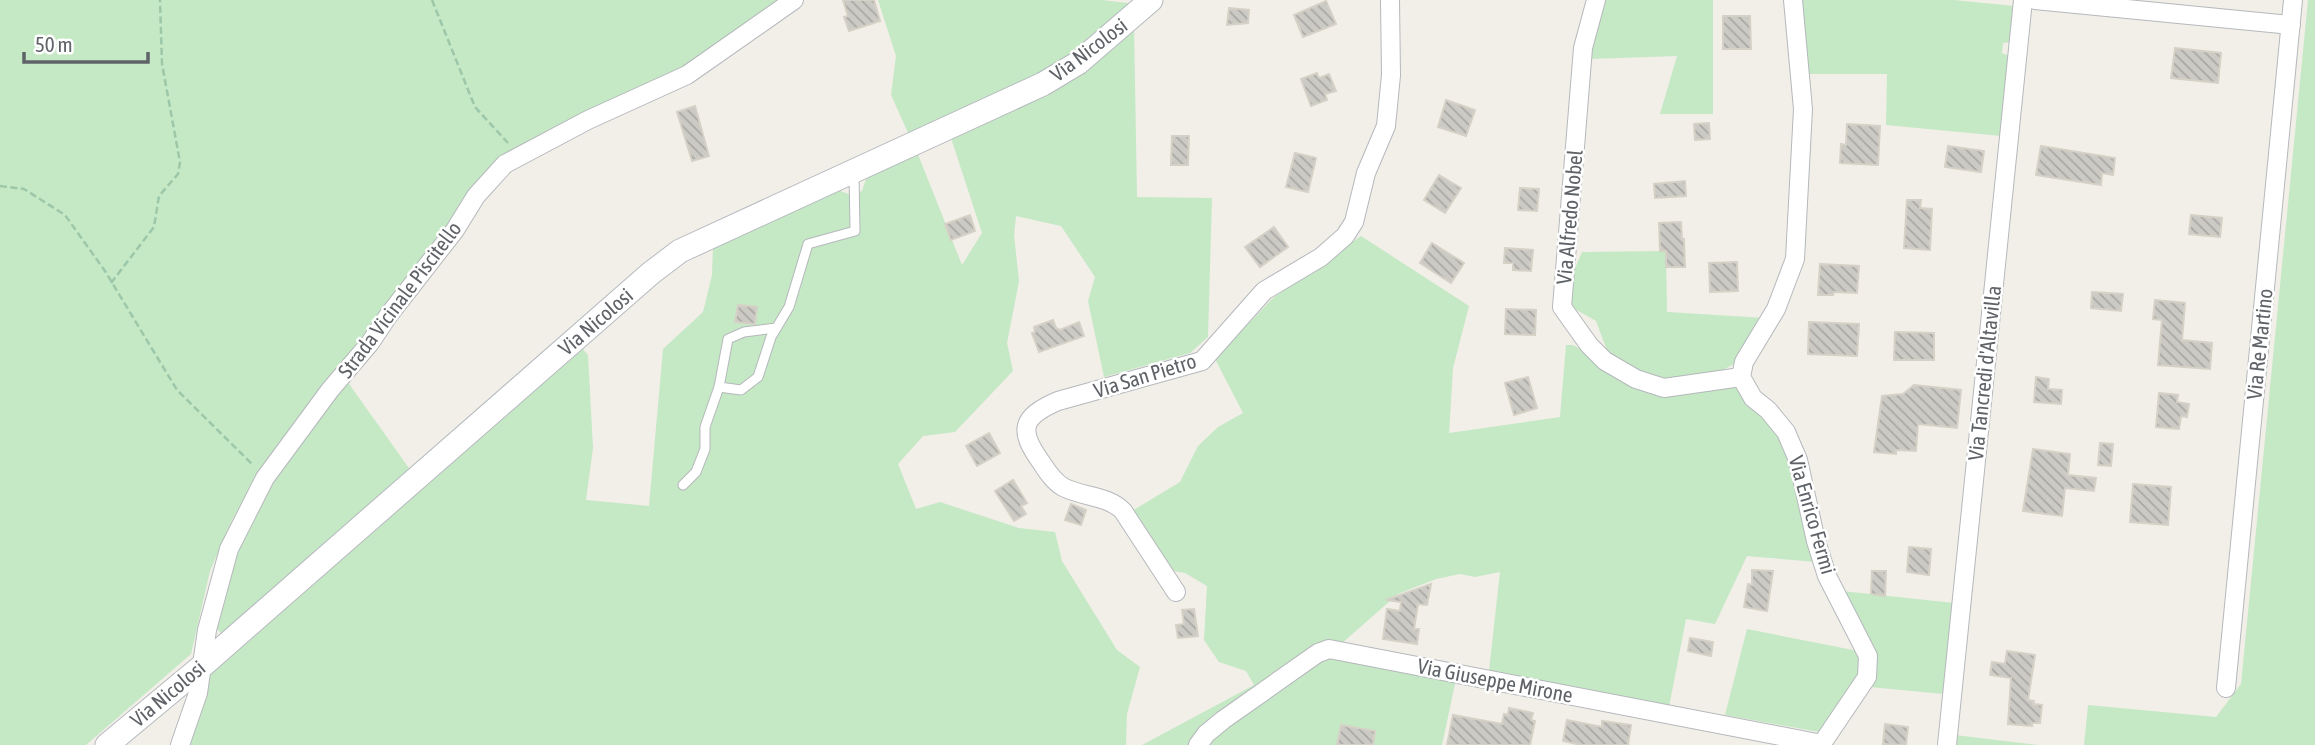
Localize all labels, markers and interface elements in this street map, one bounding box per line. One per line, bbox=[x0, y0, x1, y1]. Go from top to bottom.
street label: Via Nicolosi bbox=[1045, 13, 1132, 86]
scale bar bbox=[24, 21, 149, 65]
text: 50 m bbox=[35, 32, 73, 56]
street label: Via Alfredo Nobel bbox=[1551, 148, 1587, 285]
street label: Strada Vicinale Piscitello bbox=[333, 217, 466, 382]
street label: Via Nicolosi bbox=[553, 283, 637, 360]
street label: Via Tancredi d'Altavilla bbox=[1963, 284, 2005, 462]
street label: Via Re Martino bbox=[2241, 287, 2277, 401]
street label: Via San Pietro bbox=[1091, 348, 1199, 402]
street label: Via Enrico Fermi bbox=[1785, 453, 1841, 577]
street label: Via Giuseppe Mirone bbox=[1415, 653, 1575, 707]
street label: Via Nicolosi bbox=[125, 655, 210, 731]

